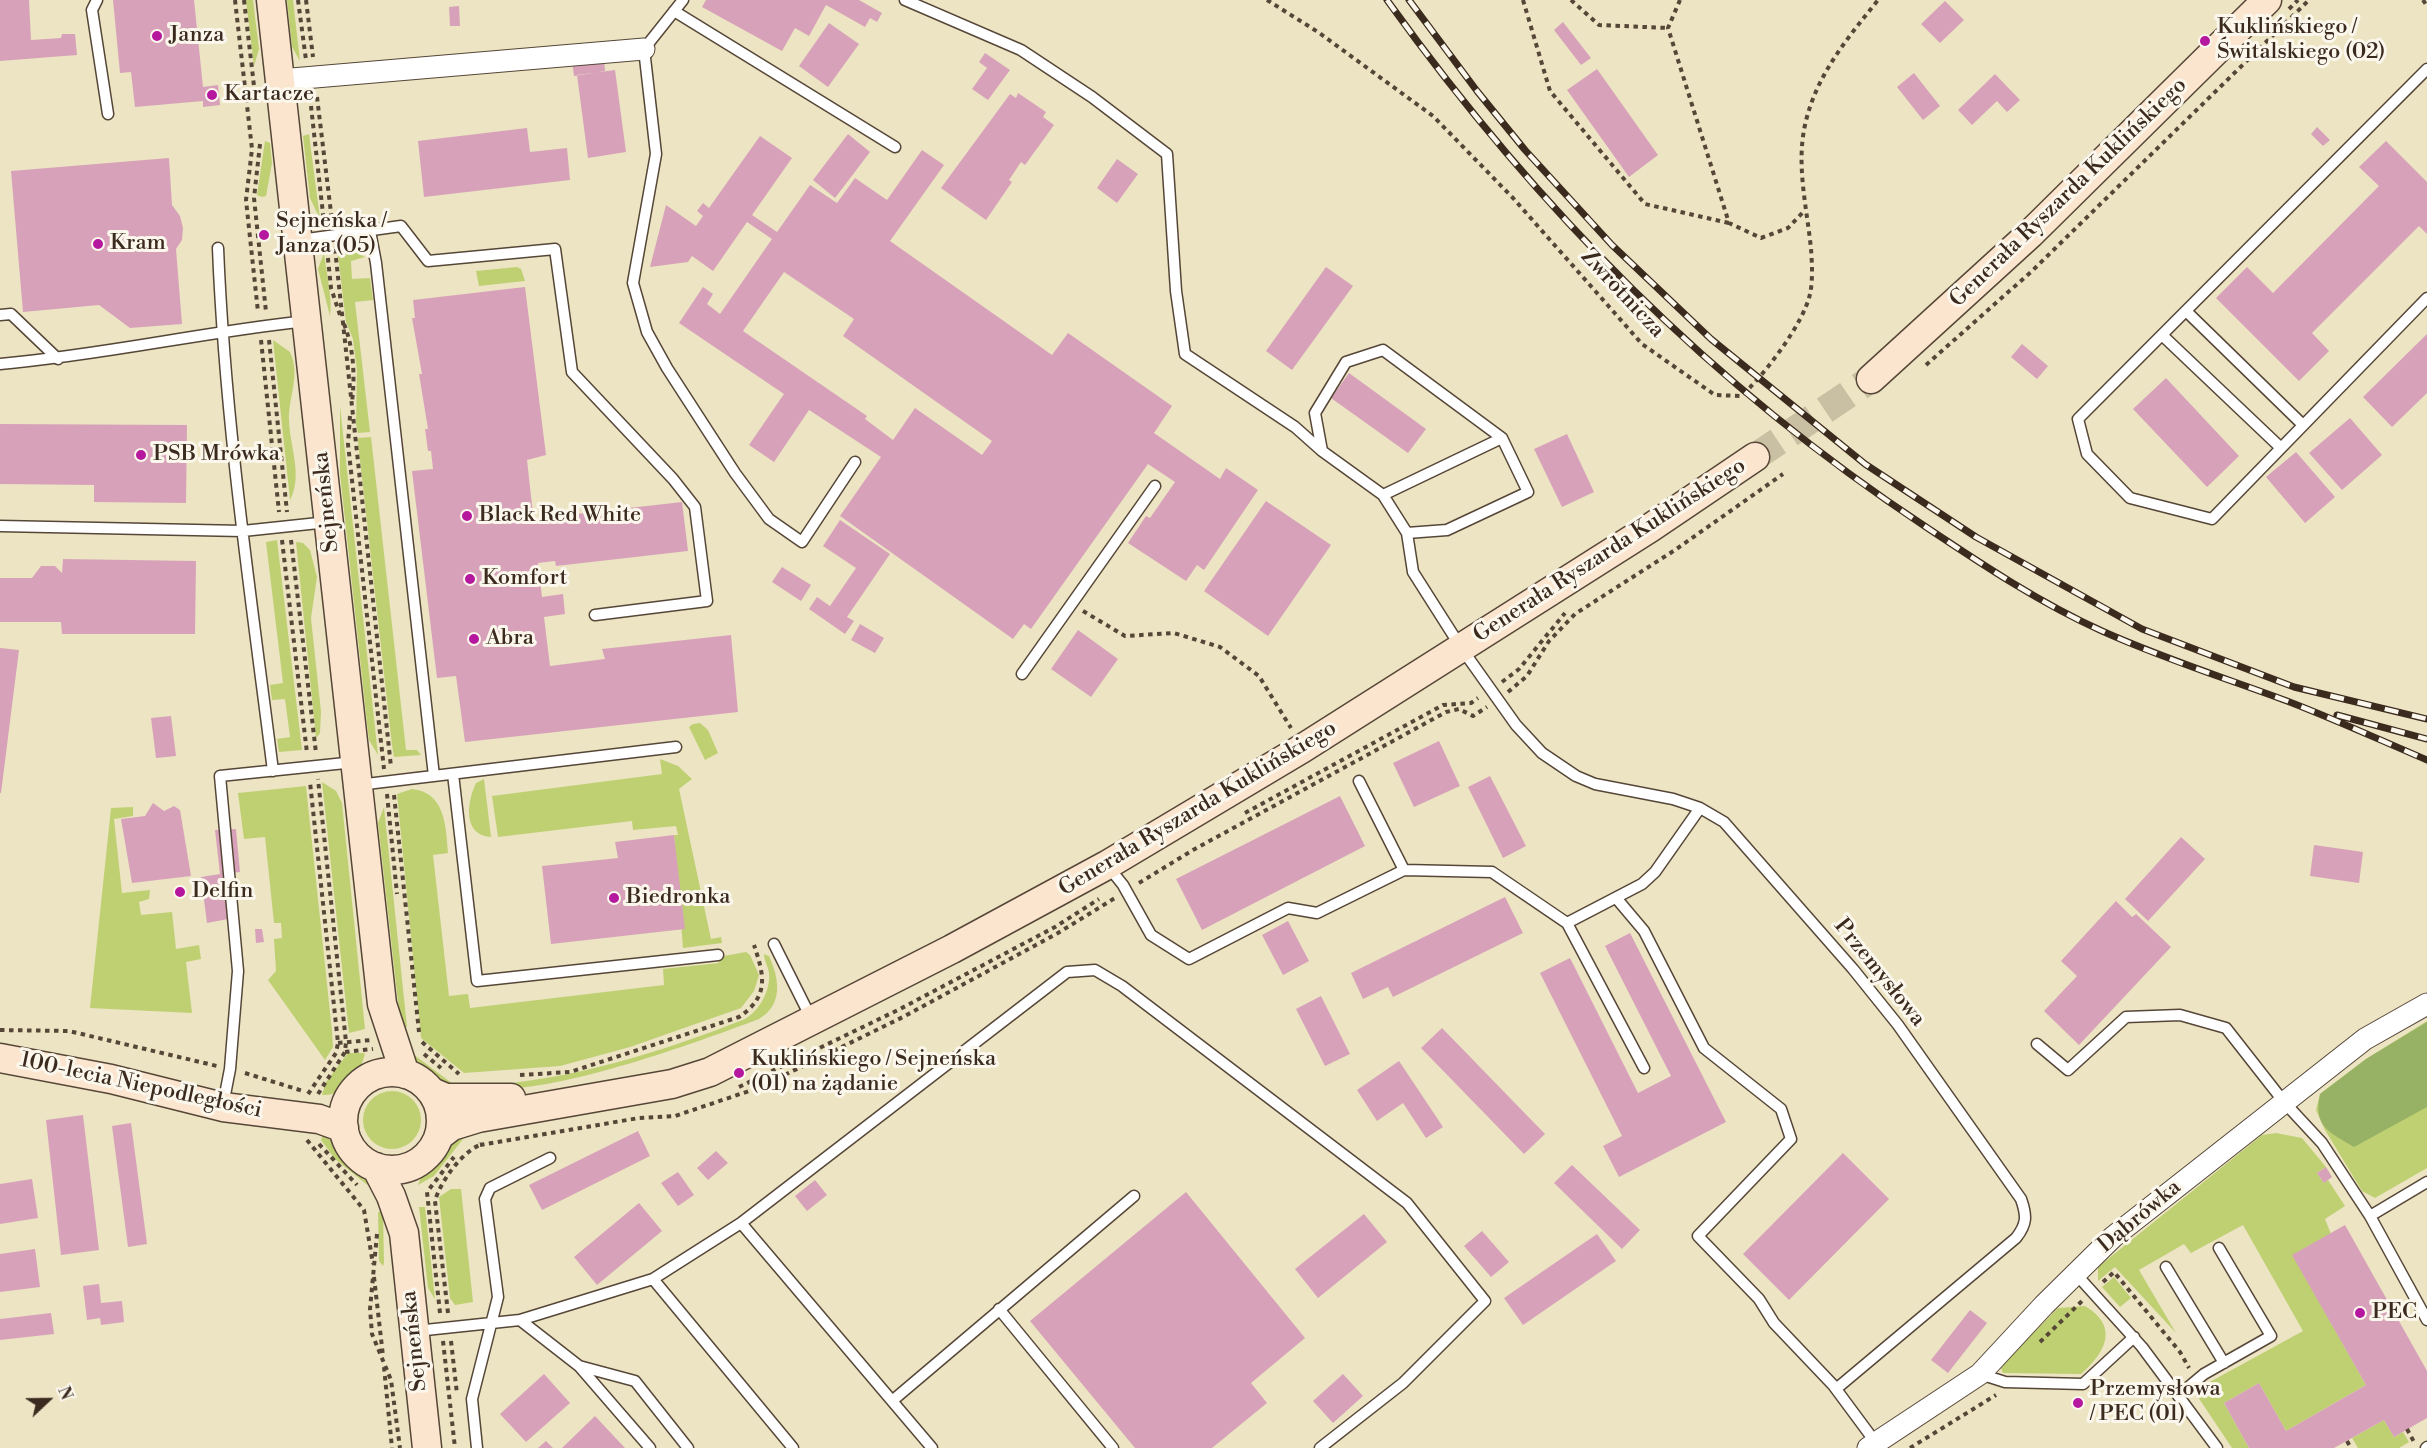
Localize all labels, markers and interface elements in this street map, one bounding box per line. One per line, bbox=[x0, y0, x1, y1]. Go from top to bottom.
place label: Kuklińskiego / Świtalskiego (02) bbox=[2217, 15, 2385, 66]
place label: Janza bbox=[169, 23, 224, 49]
marker: Janza bbox=[150, 29, 164, 43]
marker: Kuklińskiego / Świtalskiego (02) bbox=[2198, 34, 2212, 48]
street label: Generała Ryszarda Kuklińskiego bbox=[1945, 73, 2193, 313]
place label: Kartacze bbox=[224, 82, 314, 108]
marker: Kartacze bbox=[205, 88, 219, 102]
place label: Sejneńska / Janza (05) bbox=[276, 209, 386, 260]
marker: Sejneńska / Janza (05) bbox=[257, 228, 271, 242]
place label: Kram bbox=[110, 231, 166, 257]
marker: Kram bbox=[91, 237, 105, 251]
street label: Zwrotnicza bbox=[1574, 244, 1670, 344]
place label: PSB Mrówka bbox=[153, 442, 280, 468]
marker: PSB Mrówka bbox=[134, 448, 148, 462]
street label: Sejneńska bbox=[309, 450, 345, 554]
street label: Generała Ryszarda Kuklińskiego bbox=[1469, 453, 1751, 649]
place label: Black Red White bbox=[479, 503, 641, 529]
marker: Black Red White bbox=[460, 509, 474, 523]
place label: Komfort bbox=[482, 566, 567, 592]
marker: Komfort bbox=[463, 572, 477, 586]
place label: Abra bbox=[486, 626, 534, 652]
marker: Abra bbox=[467, 632, 481, 646]
street label: Generała Ryszarda Kuklińskiego bbox=[1054, 715, 1342, 903]
place label: Delfin bbox=[192, 879, 253, 905]
marker: Delfin bbox=[173, 885, 187, 899]
place label: Biedronka bbox=[626, 885, 730, 911]
marker: Biedronka bbox=[607, 891, 621, 905]
street label: Przemysłowa bbox=[1828, 914, 1930, 1032]
street label: 100-lecia Niepodległości bbox=[18, 1047, 264, 1125]
place label: Kuklińskiego / Sejneńska (01) na żądanie bbox=[751, 1047, 996, 1098]
marker: Kuklińskiego / Sejneńska (01) na żądanie bbox=[732, 1066, 746, 1080]
street label: Dąbrówka bbox=[2093, 1175, 2187, 1259]
street label: Sejneńska bbox=[397, 1289, 433, 1393]
place label: PEC bbox=[2372, 1300, 2417, 1326]
marker: PEC bbox=[2353, 1306, 2367, 1320]
north arrow bbox=[18, 1370, 78, 1430]
place label: Przemysłowa / PEC (01) bbox=[2090, 1377, 2221, 1428]
text: N bbox=[53, 1384, 76, 1403]
marker: Przemysłowa / PEC (01) bbox=[2071, 1396, 2085, 1410]

